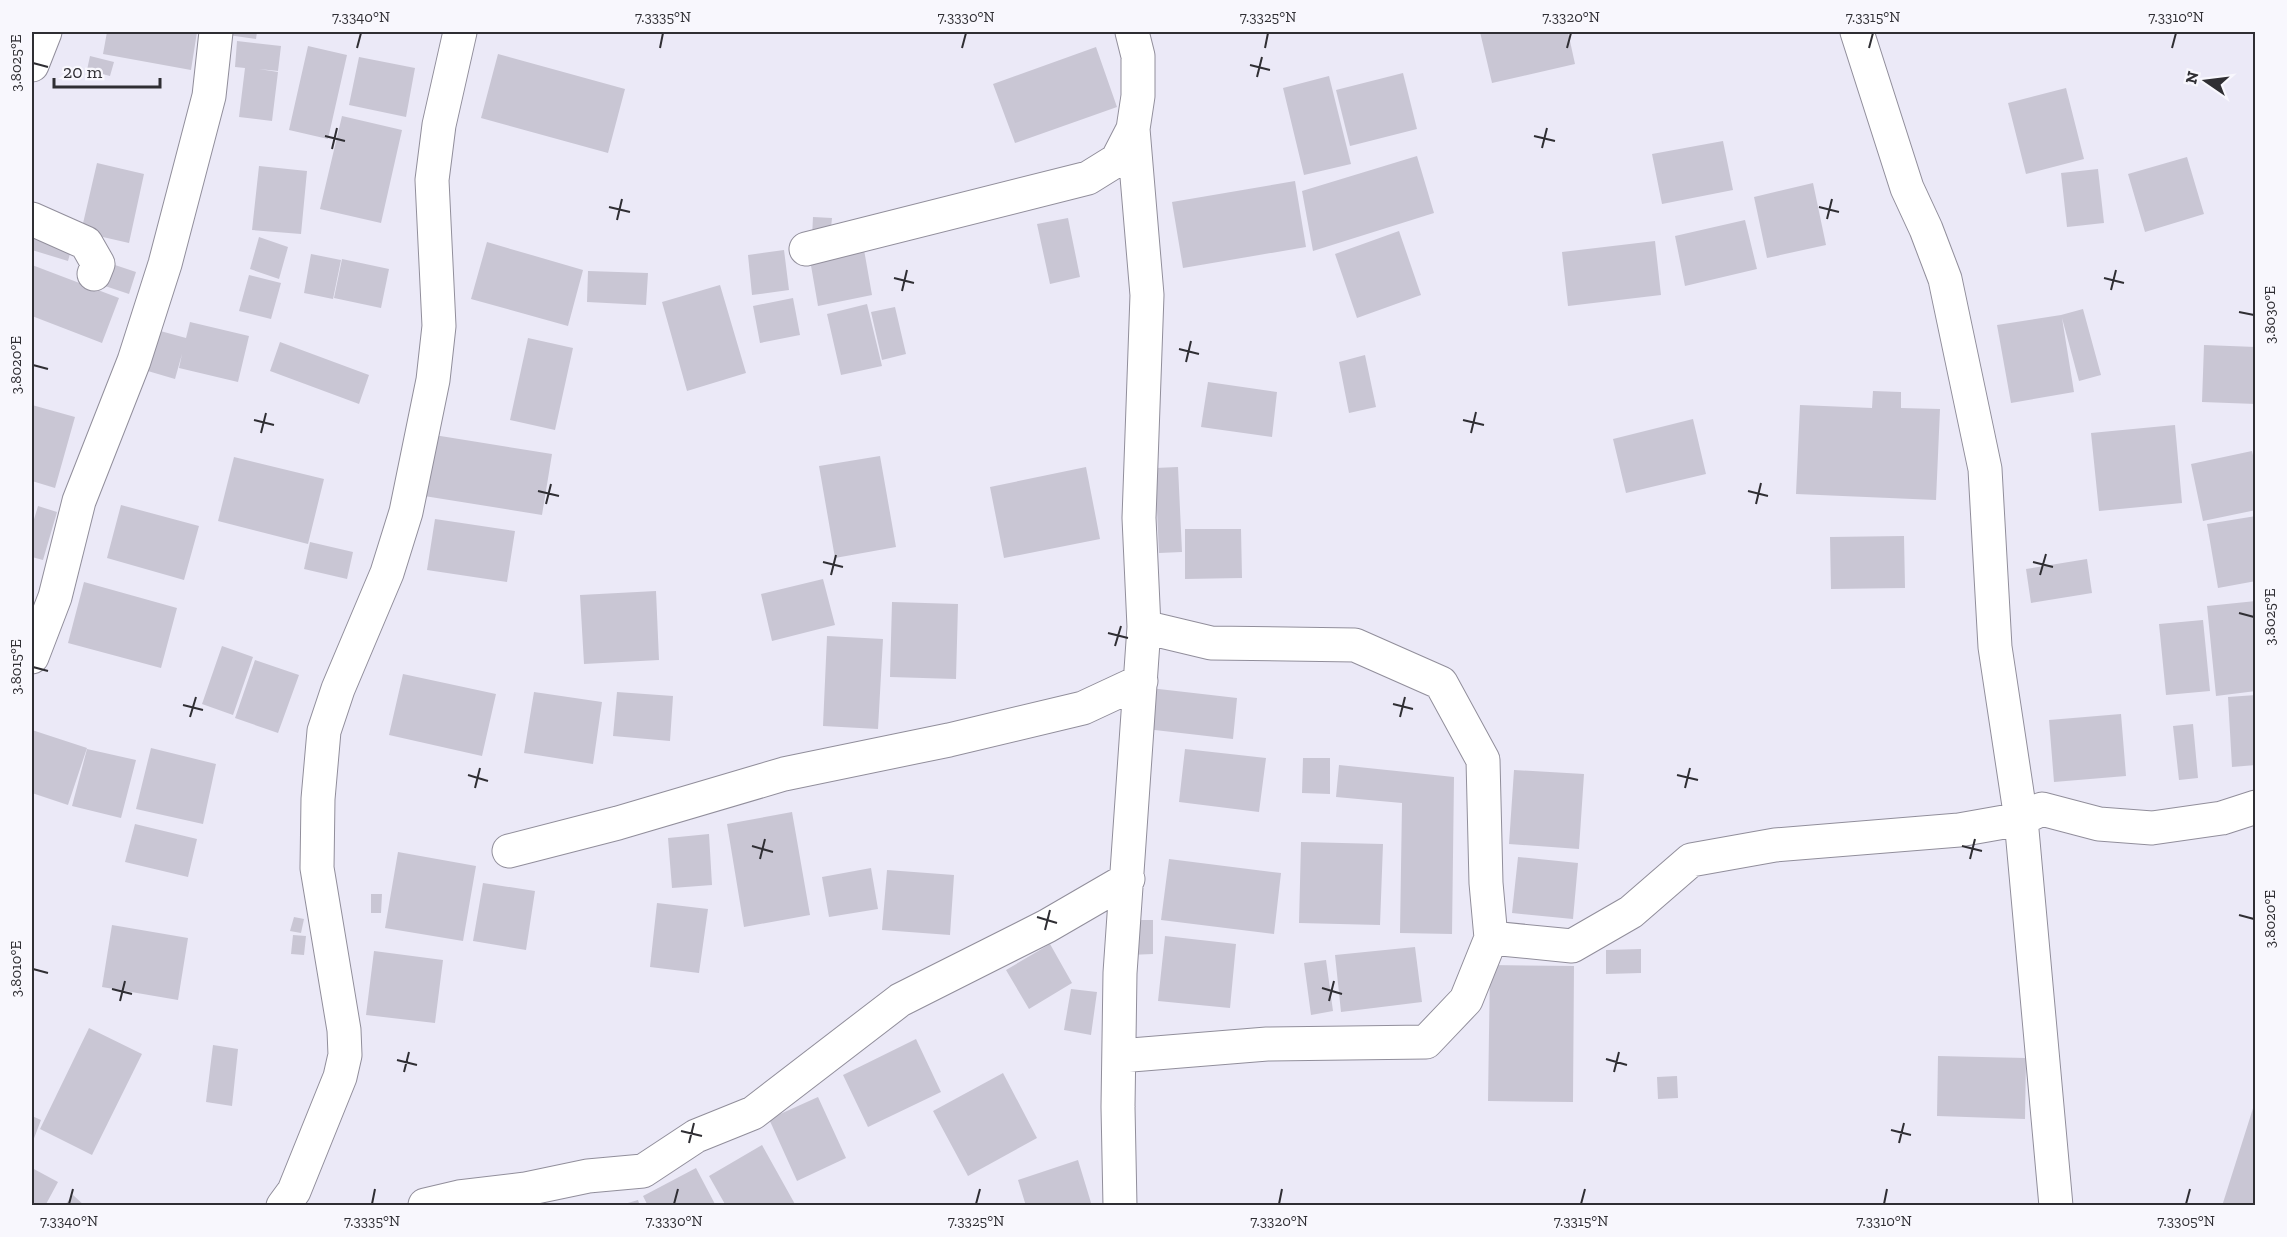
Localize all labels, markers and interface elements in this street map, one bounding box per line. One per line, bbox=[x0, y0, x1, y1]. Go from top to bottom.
text: 7.3340°N bbox=[332, 8, 390, 26]
text: 7.3335°N bbox=[635, 8, 691, 26]
text: 7.3330°N bbox=[937, 8, 995, 26]
text: 7.3325°N bbox=[1240, 8, 1296, 26]
text: 7.3320°N bbox=[1542, 8, 1600, 26]
text: 7.3315°N bbox=[1846, 8, 1900, 26]
text: 7.3310°N bbox=[2148, 8, 2204, 26]
text: 3.8025°E bbox=[7, 34, 25, 92]
scale bar bbox=[54, 51, 160, 89]
north arrow bbox=[2176, 51, 2236, 111]
text: 20 m bbox=[63, 61, 103, 83]
text: N bbox=[2181, 69, 2203, 86]
text: 3.8030°E bbox=[2261, 286, 2279, 344]
text: 3.8020°E bbox=[7, 336, 25, 394]
text: 3.8025°E bbox=[2261, 588, 2279, 646]
text: 3.8015°E bbox=[7, 639, 25, 695]
text: 3.8020°E bbox=[2261, 890, 2279, 948]
text: 3.8010°E bbox=[7, 941, 25, 997]
text: 7.3340°N bbox=[40, 1212, 98, 1230]
text: 7.3335°N bbox=[344, 1212, 400, 1230]
text: 7.3330°N bbox=[645, 1212, 703, 1230]
text: 7.3325°N bbox=[948, 1212, 1004, 1230]
text: 7.3320°N bbox=[1250, 1212, 1308, 1230]
text: 7.3315°N bbox=[1554, 1212, 1608, 1230]
text: 7.3310°N bbox=[1856, 1212, 1912, 1230]
text: 7.3305°N bbox=[2157, 1212, 2215, 1230]

